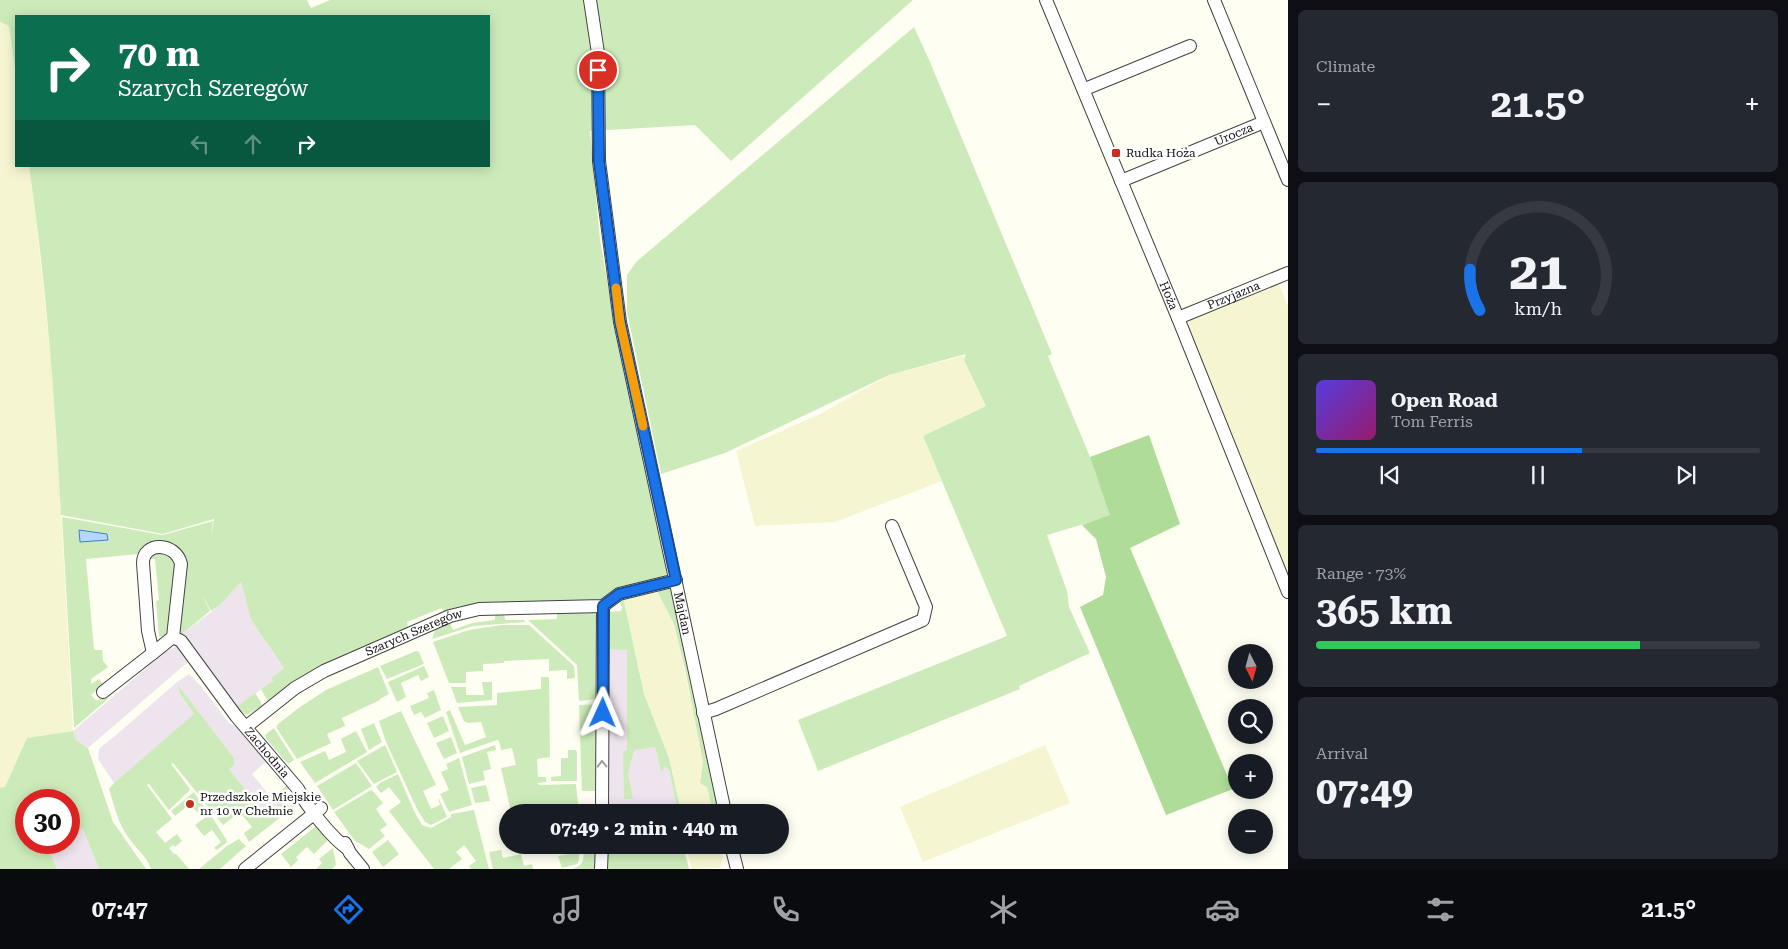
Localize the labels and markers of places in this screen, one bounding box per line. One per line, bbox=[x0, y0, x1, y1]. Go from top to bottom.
pin bbox=[577, 49, 619, 91]
place label: Rudka Hoża bbox=[1126, 146, 1196, 160]
marker: Rudka Hoża bbox=[1110, 147, 1122, 159]
place label: Przedszkole Miejskie nr 10 w Chełmie bbox=[200, 790, 321, 818]
marker: Przedszkole Miejskie nr 10 w Chełmie bbox=[184, 798, 196, 810]

